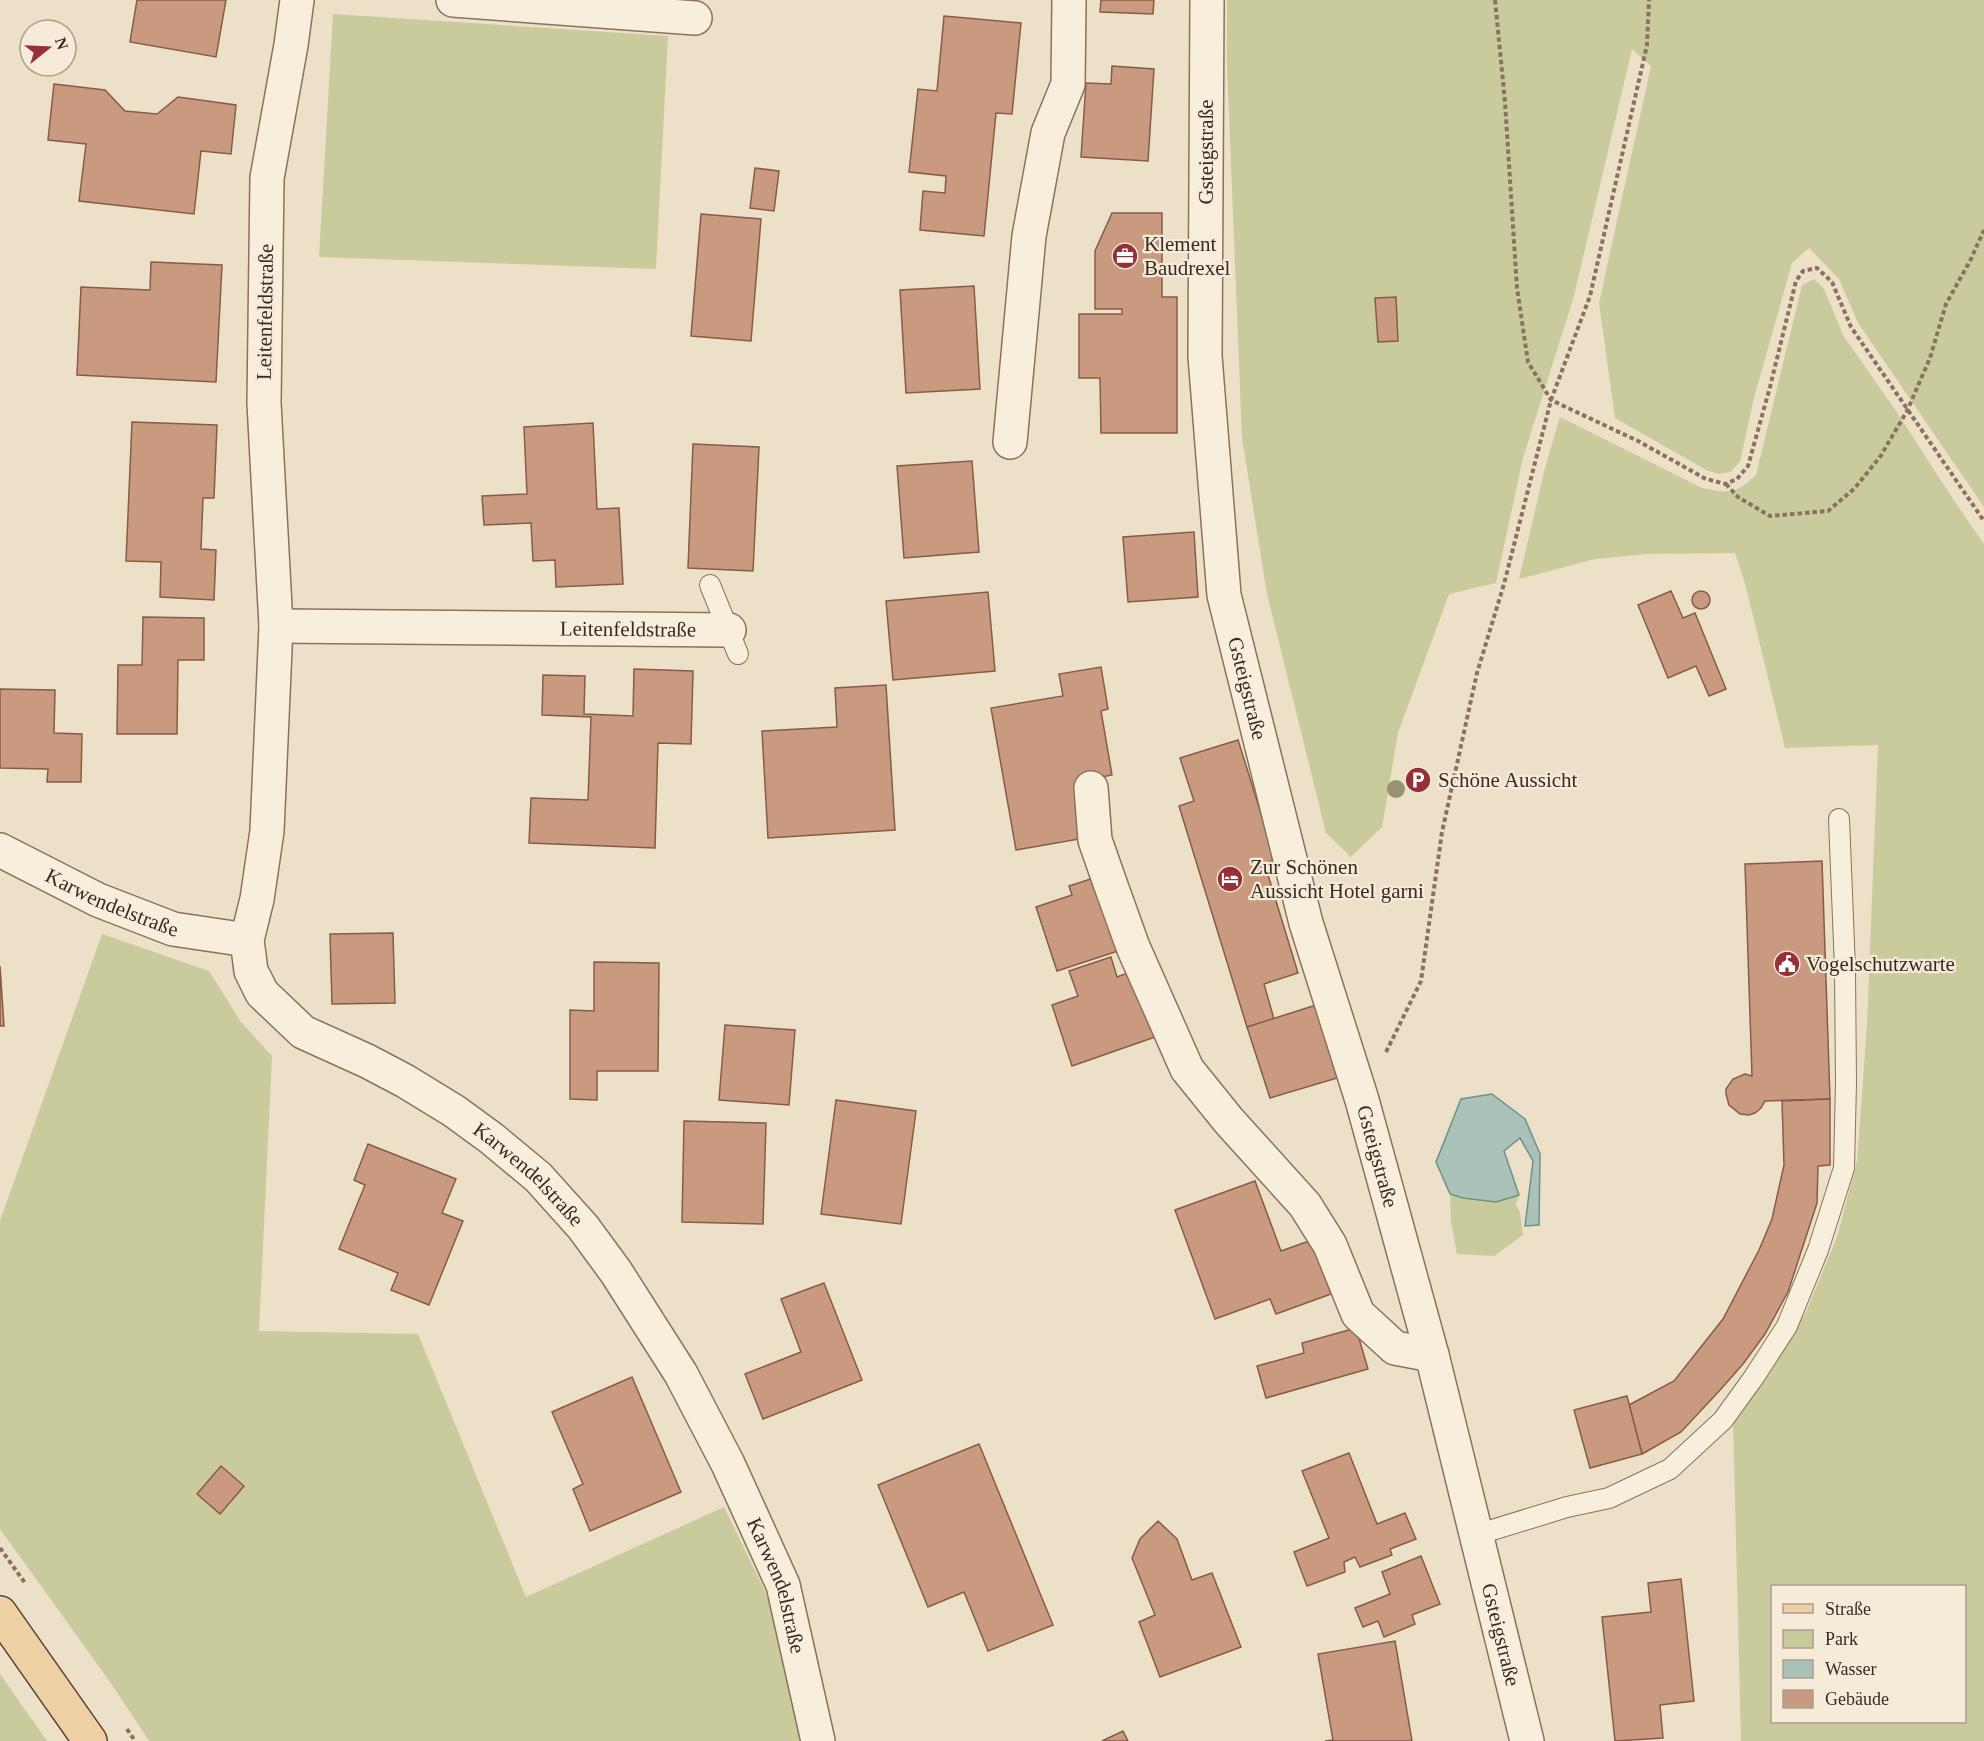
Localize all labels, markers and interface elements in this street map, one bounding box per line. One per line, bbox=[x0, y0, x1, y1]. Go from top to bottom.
north arrow bbox=[18, 18, 78, 78]
text: N bbox=[52, 35, 72, 52]
street label: Gsteigstraße bbox=[1194, 100, 1218, 204]
place label: Klement Baudrexel bbox=[1144, 232, 1230, 280]
office icon: Klement Baudrexel bbox=[1110, 241, 1140, 271]
street label: Leitenfeldstraße bbox=[252, 244, 278, 380]
street label: Leitenfeldstraße bbox=[560, 617, 696, 642]
street label: Gsteigstraße bbox=[1223, 634, 1272, 742]
parking icon: Schöne Aussicht bbox=[1403, 765, 1433, 795]
place label: Schöne Aussicht bbox=[1438, 768, 1578, 792]
place label: Zur Schönen Aussicht Hotel garni bbox=[1250, 855, 1424, 903]
street label: Karwendelstraße bbox=[42, 863, 179, 942]
hotel icon: Zur Schönen Aussicht Hotel garni bbox=[1215, 864, 1245, 894]
public building icon: Vogelschutzwarte bbox=[1772, 949, 1802, 979]
place label: Vogelschutzwarte bbox=[1806, 952, 1955, 976]
street label: Gsteigstraße bbox=[1352, 1103, 1403, 1210]
street label: Karwendelstraße bbox=[468, 1117, 589, 1231]
street label: Karwendelstraße bbox=[742, 1514, 810, 1656]
street label: Gsteigstraße bbox=[1477, 1581, 1525, 1689]
legend bbox=[1771, 1585, 1966, 1723]
text: Straße bbox=[1825, 1599, 1871, 1619]
text: Park bbox=[1825, 1629, 1858, 1649]
text: Wasser bbox=[1825, 1659, 1877, 1679]
text: Gebäude bbox=[1825, 1689, 1889, 1709]

